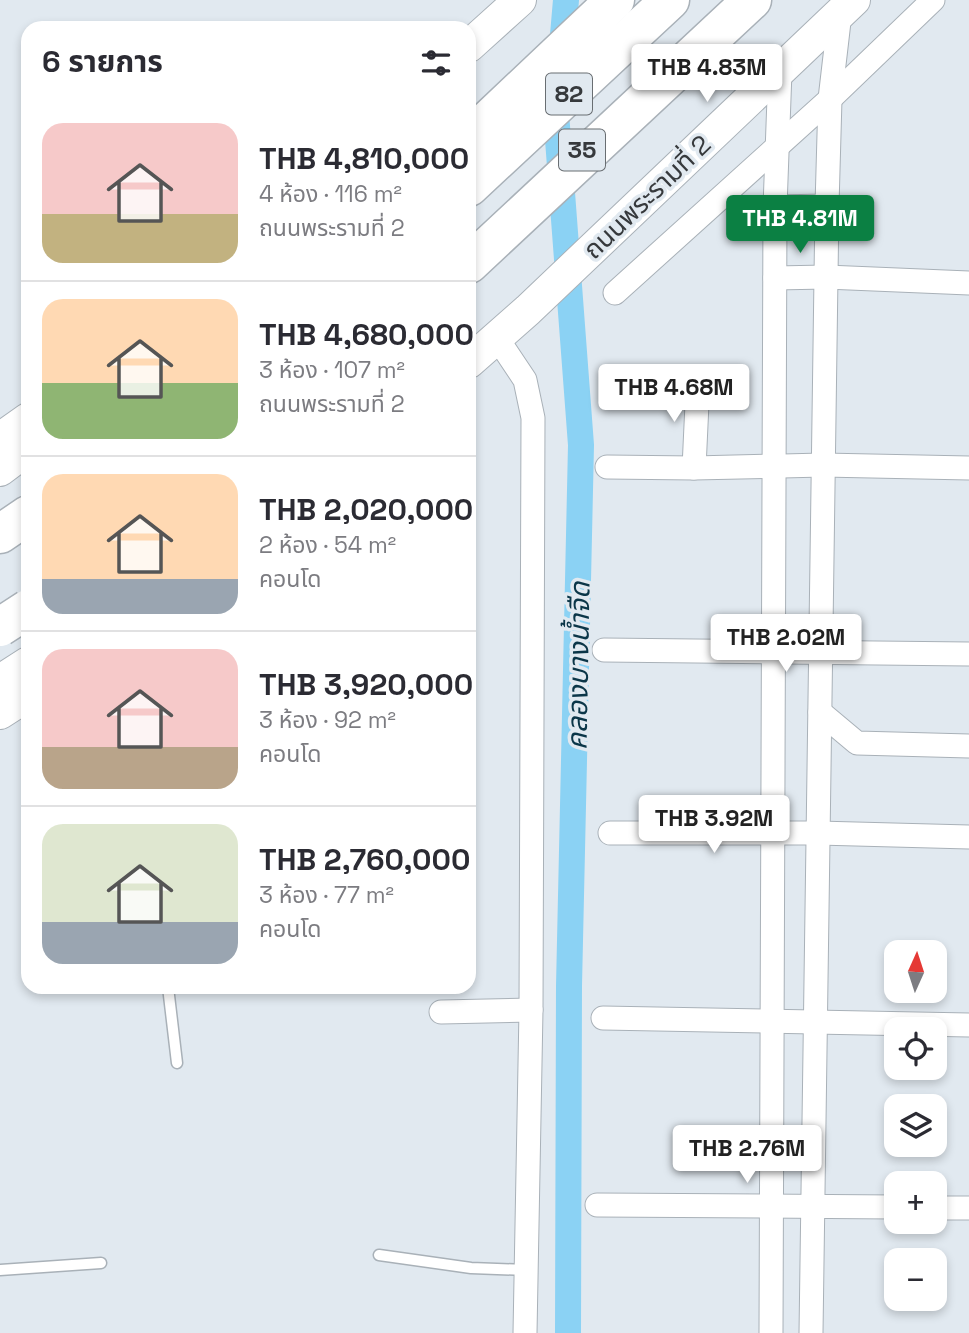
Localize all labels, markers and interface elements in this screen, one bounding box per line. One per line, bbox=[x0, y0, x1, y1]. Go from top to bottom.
text: 6 รายการ bbox=[42, 42, 163, 81]
icon: filters bbox=[417, 44, 455, 82]
pin: THB 4.83M bbox=[627, 44, 787, 104]
text: THB 4.83M bbox=[647, 52, 767, 82]
road number: 82 bbox=[546, 74, 592, 114]
street label: ถนนพระรามที่ 2 bbox=[575, 127, 718, 266]
road number: 35 bbox=[559, 130, 605, 170]
text: THB 4,810,000 bbox=[259, 139, 469, 178]
icon: home bbox=[98, 151, 182, 235]
text: 4 ห้อง · 116 m² bbox=[259, 179, 402, 209]
pin: THB 4.81M bbox=[720, 196, 880, 255]
text: THB 4.81M bbox=[742, 203, 858, 233]
text: ถนนพระรามที่ 2 bbox=[259, 213, 405, 243]
text: THB 4,680,000 bbox=[259, 315, 474, 354]
icon: home bbox=[98, 327, 182, 411]
text: 3 ห้อง · 107 m² bbox=[259, 355, 405, 385]
pin: THB 4.68M bbox=[594, 364, 754, 424]
text: THB 4.68M bbox=[614, 372, 734, 402]
text: ถนนพระรามที่ 2 bbox=[259, 389, 405, 419]
text: THB 2,020,000 bbox=[259, 490, 473, 529]
icon: home bbox=[98, 502, 182, 586]
text: 2 ห้อง · 54 m² bbox=[259, 530, 396, 560]
text: คอนโด bbox=[259, 564, 321, 594]
water label: คลองบางน้ำจืด bbox=[558, 581, 597, 750]
pin: THB 2.02M bbox=[706, 614, 866, 674]
text: THB 2.02M bbox=[727, 622, 845, 652]
text: THB 3,920,000 bbox=[259, 665, 473, 704]
icon: home bbox=[98, 677, 182, 761]
text: 3 ห้อง · 92 m² bbox=[259, 705, 396, 735]
text: คอนโด bbox=[259, 739, 321, 769]
pin: THB 3.92M bbox=[634, 796, 794, 855]
text: THB 3.92M bbox=[655, 803, 773, 833]
text: THB 2,760,000 bbox=[259, 840, 470, 879]
icon: home bbox=[98, 852, 182, 936]
text: 3 ห้อง · 77 m² bbox=[259, 880, 394, 910]
text: คอนโด bbox=[259, 914, 321, 944]
north arrow bbox=[884, 940, 947, 1003]
map controls bbox=[884, 940, 947, 1311]
button: locate bbox=[884, 1017, 947, 1080]
button: layers bbox=[884, 1094, 947, 1157]
pin: THB 2.76M bbox=[667, 1126, 827, 1185]
text: THB 2.76M bbox=[689, 1133, 805, 1163]
button: + bbox=[884, 1171, 947, 1234]
button: − bbox=[884, 1248, 947, 1311]

